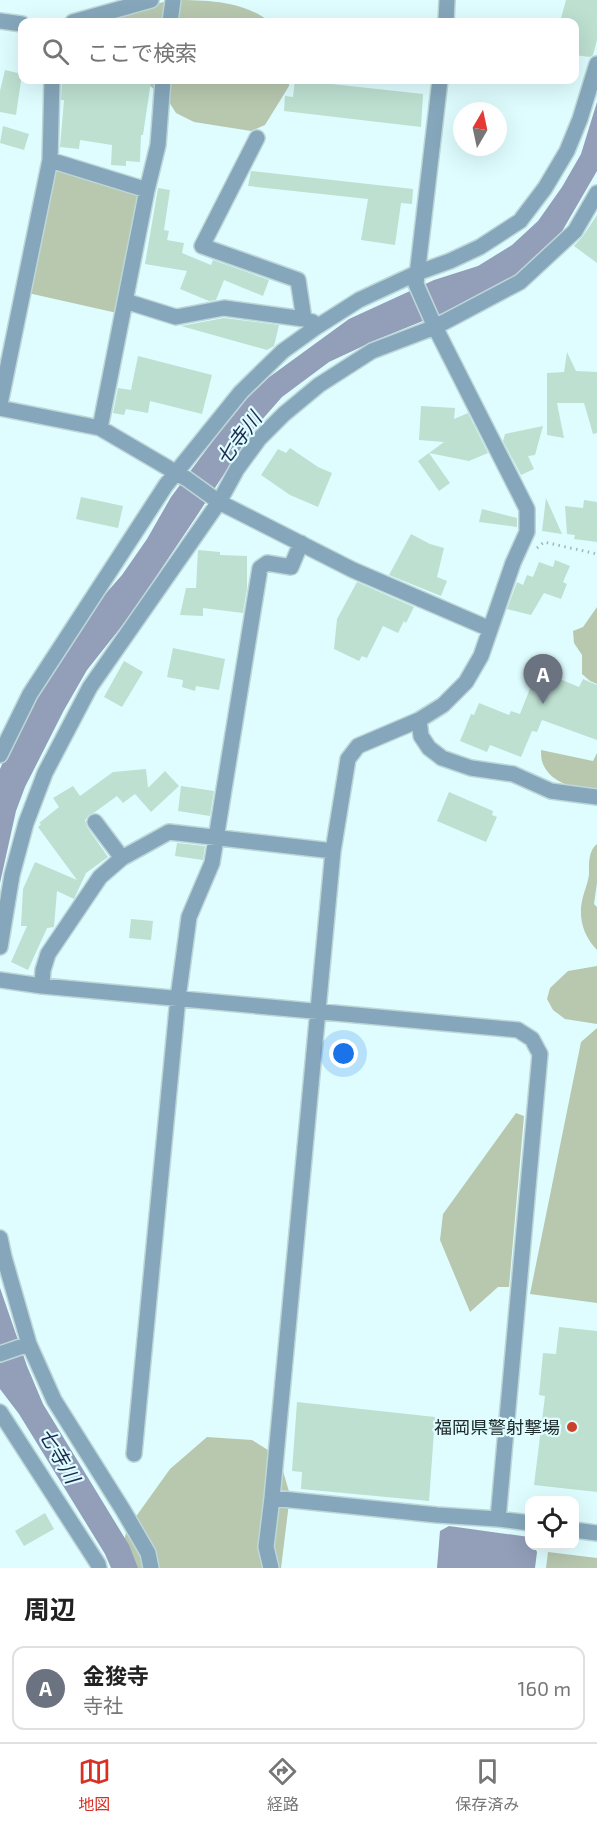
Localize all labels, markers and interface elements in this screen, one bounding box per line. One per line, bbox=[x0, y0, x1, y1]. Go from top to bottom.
search box bbox=[18, 18, 579, 84]
icon: search bbox=[39, 35, 72, 68]
text: ここで検索 bbox=[87, 39, 197, 65]
north arrow bbox=[453, 102, 507, 156]
water label: 七寺川 bbox=[210, 405, 267, 469]
pin: A bbox=[524, 654, 562, 704]
your location bbox=[329, 1039, 358, 1068]
place label: 福岡県警射撃場 bbox=[434, 1416, 560, 1438]
marker: 福岡県警射撃場 bbox=[565, 1420, 579, 1434]
water label: 七寺川 bbox=[35, 1423, 86, 1489]
map controls bbox=[525, 1496, 579, 1550]
button: locate bbox=[525, 1496, 579, 1550]
text: 周辺 bbox=[24, 1593, 76, 1624]
text: 金狻寺 bbox=[83, 1662, 149, 1688]
text: A bbox=[39, 1676, 52, 1700]
text: 160 m bbox=[518, 1676, 571, 1700]
text: 寺社 bbox=[83, 1693, 123, 1717]
tab: 地図 bbox=[78, 1755, 111, 1815]
tab: 経路 bbox=[266, 1755, 299, 1815]
tab: 保存済み bbox=[455, 1755, 519, 1815]

